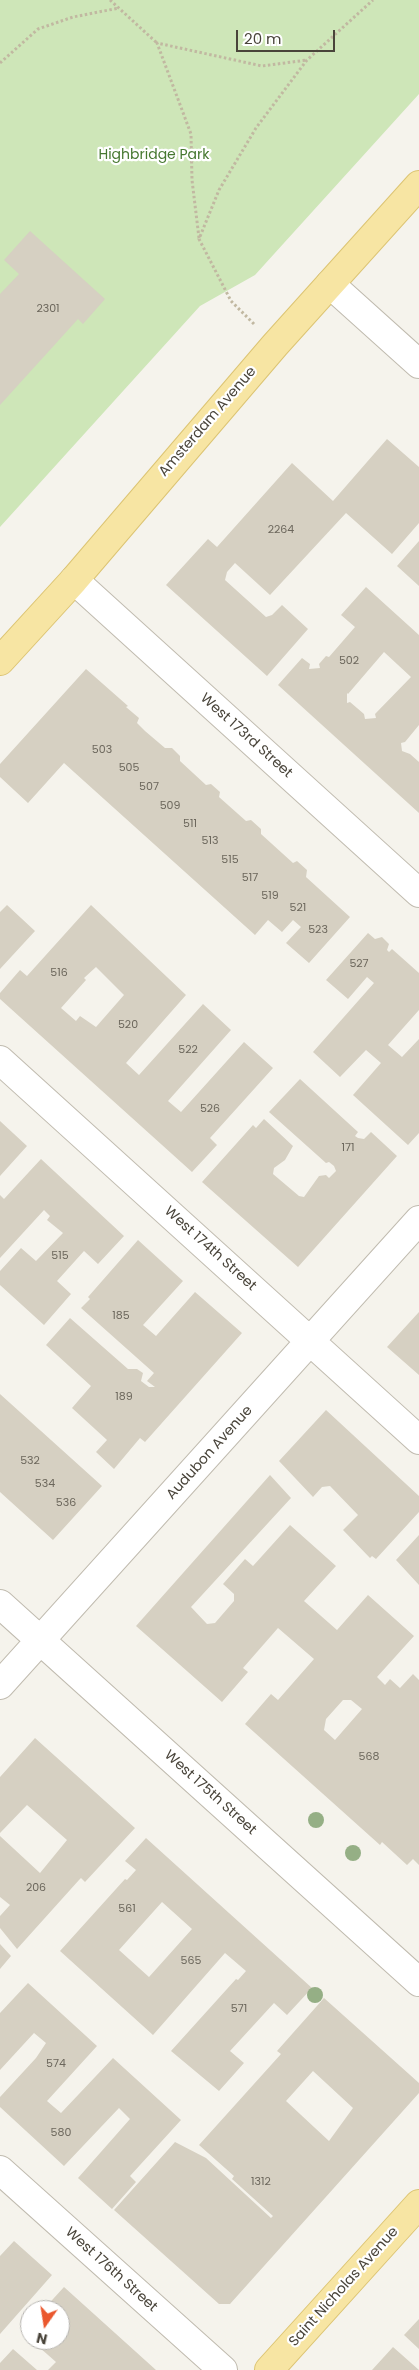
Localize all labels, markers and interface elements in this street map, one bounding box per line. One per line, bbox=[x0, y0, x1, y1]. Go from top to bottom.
scale bar bbox=[239, 20, 338, 52]
text: 20 m bbox=[244, 28, 282, 49]
park label: Highbridge Park bbox=[98, 147, 210, 163]
house number: 2301 bbox=[36, 302, 60, 316]
street label: Amsterdam Avenue bbox=[156, 364, 260, 480]
house number: 2264 bbox=[268, 523, 294, 537]
house number: 502 bbox=[339, 654, 359, 668]
street label: West 173rd Street bbox=[196, 690, 296, 782]
house number: 503 bbox=[92, 743, 112, 757]
house number: 505 bbox=[119, 761, 139, 775]
house number: 507 bbox=[139, 780, 159, 794]
house number: 509 bbox=[160, 799, 180, 813]
house number: 511 bbox=[183, 817, 197, 831]
house number: 513 bbox=[202, 834, 218, 848]
house number: 515 bbox=[221, 853, 239, 867]
house number: 517 bbox=[242, 871, 258, 885]
house number: 519 bbox=[261, 889, 279, 903]
house number: 521 bbox=[290, 901, 306, 915]
house number: 523 bbox=[308, 923, 328, 937]
house number: 527 bbox=[349, 957, 369, 971]
house number: 516 bbox=[50, 966, 68, 980]
house number: 520 bbox=[118, 1018, 138, 1032]
house number: 522 bbox=[178, 1043, 198, 1057]
house number: 526 bbox=[200, 1102, 220, 1116]
house number: 171 bbox=[341, 1141, 355, 1155]
street label: West 174th Street bbox=[160, 1203, 260, 1295]
house number: 515 bbox=[51, 1249, 69, 1263]
house number: 185 bbox=[112, 1309, 130, 1323]
house number: 189 bbox=[115, 1390, 133, 1404]
street label: Audubon Avenue bbox=[163, 1403, 257, 1503]
house number: 532 bbox=[20, 1454, 40, 1468]
house number: 534 bbox=[35, 1477, 55, 1491]
house number: 536 bbox=[56, 1496, 76, 1510]
street label: West 175th Street bbox=[160, 1747, 260, 1839]
house number: 568 bbox=[359, 1750, 379, 1764]
house number: 206 bbox=[26, 1881, 46, 1895]
house number: 561 bbox=[118, 1902, 136, 1916]
house number: 565 bbox=[181, 1954, 201, 1968]
house number: 571 bbox=[231, 2002, 247, 2016]
house number: 574 bbox=[46, 2057, 66, 2071]
house number: 580 bbox=[51, 2126, 71, 2140]
house number: 1312 bbox=[251, 2175, 271, 2189]
street label: West 176th Street bbox=[61, 2224, 161, 2316]
street label: Saint Nicholas Avenue bbox=[286, 2224, 402, 2350]
north arrow bbox=[20, 2300, 70, 2350]
text: N bbox=[34, 2328, 49, 2350]

